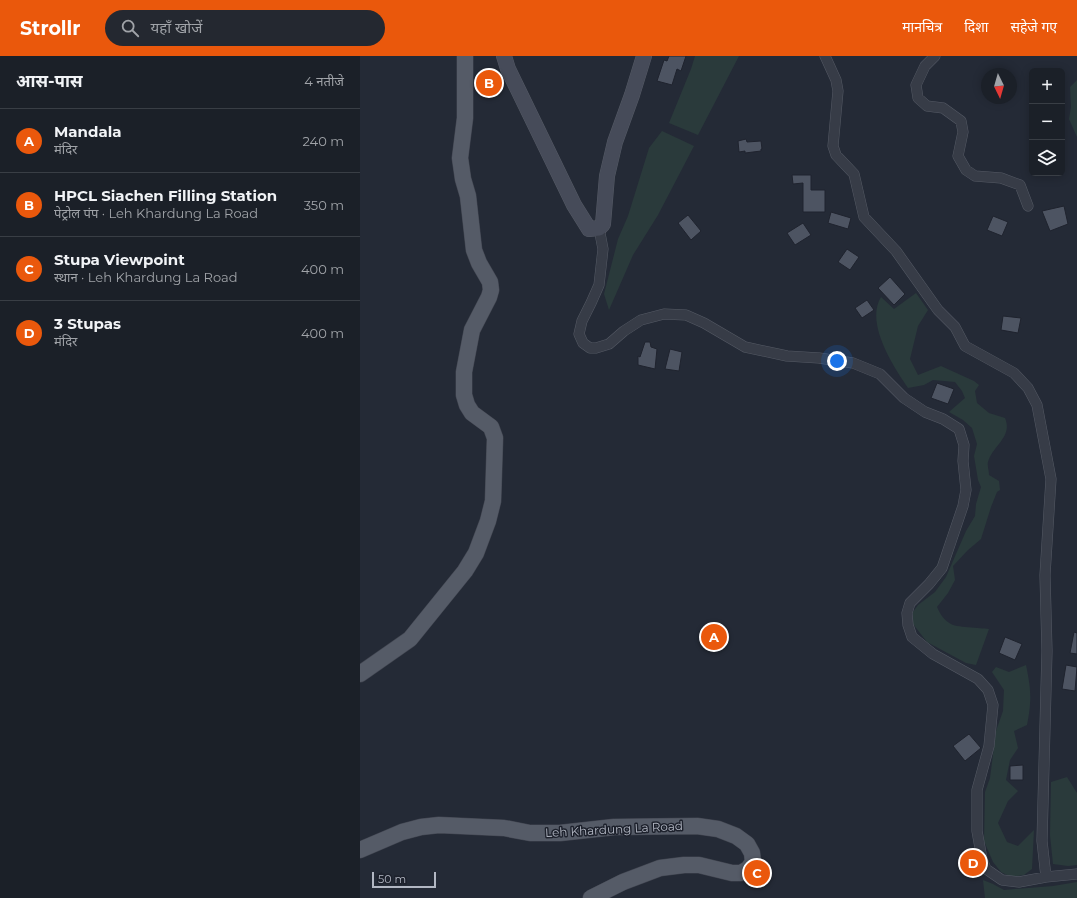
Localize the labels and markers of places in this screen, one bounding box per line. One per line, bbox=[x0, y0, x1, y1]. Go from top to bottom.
pin: B bbox=[476, 68, 502, 98]
pin: A bbox=[701, 622, 727, 652]
pin: D bbox=[960, 848, 986, 878]
pin: C bbox=[744, 858, 770, 888]

